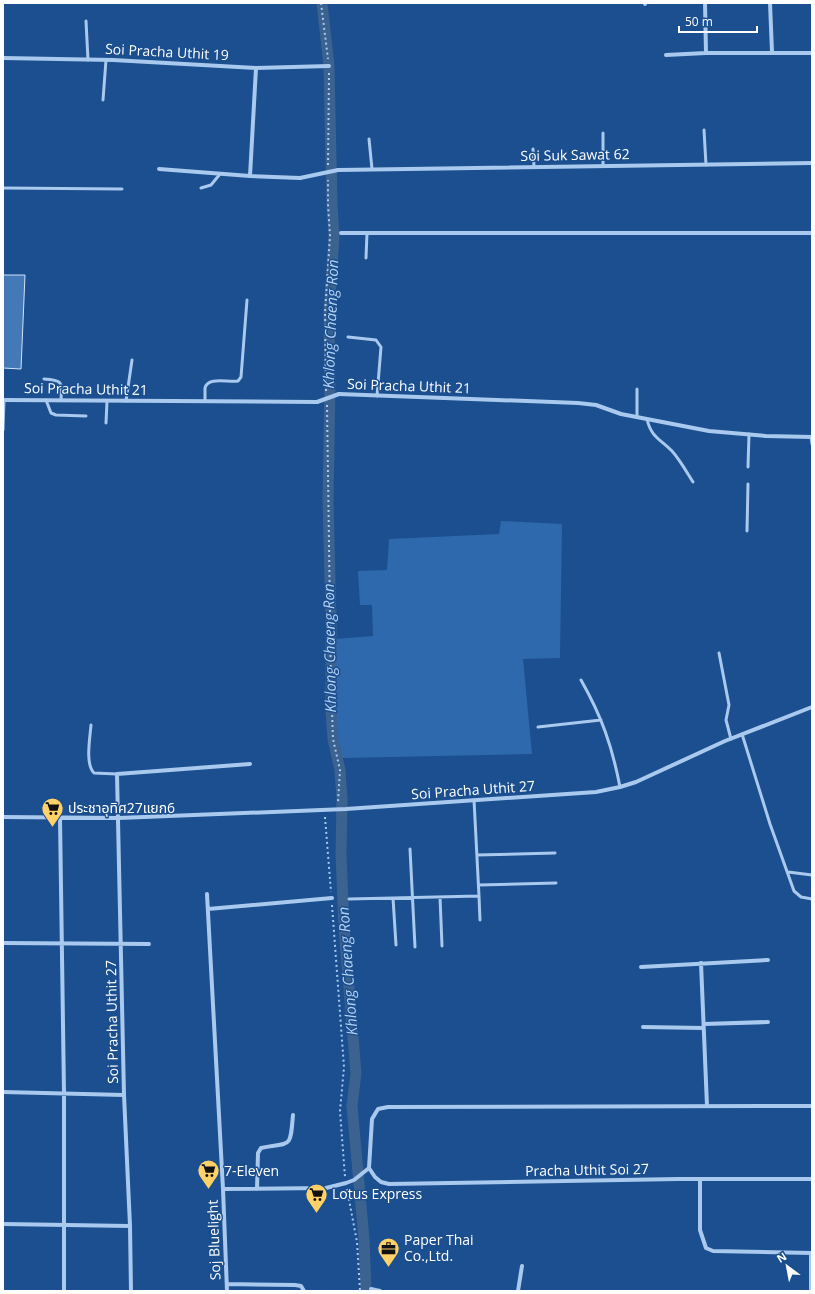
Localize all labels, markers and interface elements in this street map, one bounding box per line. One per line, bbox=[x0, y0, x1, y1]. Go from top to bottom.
scale bar bbox=[679, 8, 757, 34]
text: 50 m bbox=[685, 13, 713, 30]
street label: Soi Pracha Uthit 19 bbox=[105, 39, 229, 64]
street label: Soi Suk Sawat 62 bbox=[520, 144, 630, 165]
water label: Khlong Chaeng Ron bbox=[318, 259, 342, 389]
street label: Soi Pracha Uthit 21 bbox=[347, 374, 471, 397]
street label: Soi Pracha Uthit 21 bbox=[24, 378, 148, 399]
water label: Khlong Chaeng Ron bbox=[318, 583, 340, 713]
street label: Soi Pracha Uthit 27 bbox=[411, 776, 535, 803]
supermarket icon: ประชาอุทิศ27แยก6 bbox=[40, 795, 66, 828]
place label: ประชาอุทิศ27แยก6 bbox=[68, 798, 175, 817]
water label: Khlong Chaeng Ron bbox=[333, 906, 361, 1036]
street label: Soi Pracha Uthit 27 bbox=[101, 960, 122, 1084]
supermarket icon: 7-Eleven bbox=[195, 1158, 221, 1191]
street label: Pracha Uthit Soi 27 bbox=[525, 1159, 649, 1180]
place label: 7-Eleven bbox=[224, 1161, 279, 1180]
supermarket icon: Lotus Express bbox=[304, 1181, 330, 1214]
place label: Lotus Express bbox=[332, 1184, 423, 1203]
street label: Soj Bluelight bbox=[203, 1199, 224, 1281]
place label: Paper Thai Co.,Ltd. bbox=[404, 1230, 474, 1265]
office icon: Paper Thai Co.,Ltd. bbox=[376, 1235, 402, 1268]
north arrow bbox=[767, 1246, 807, 1286]
text: N bbox=[774, 1248, 789, 1266]

